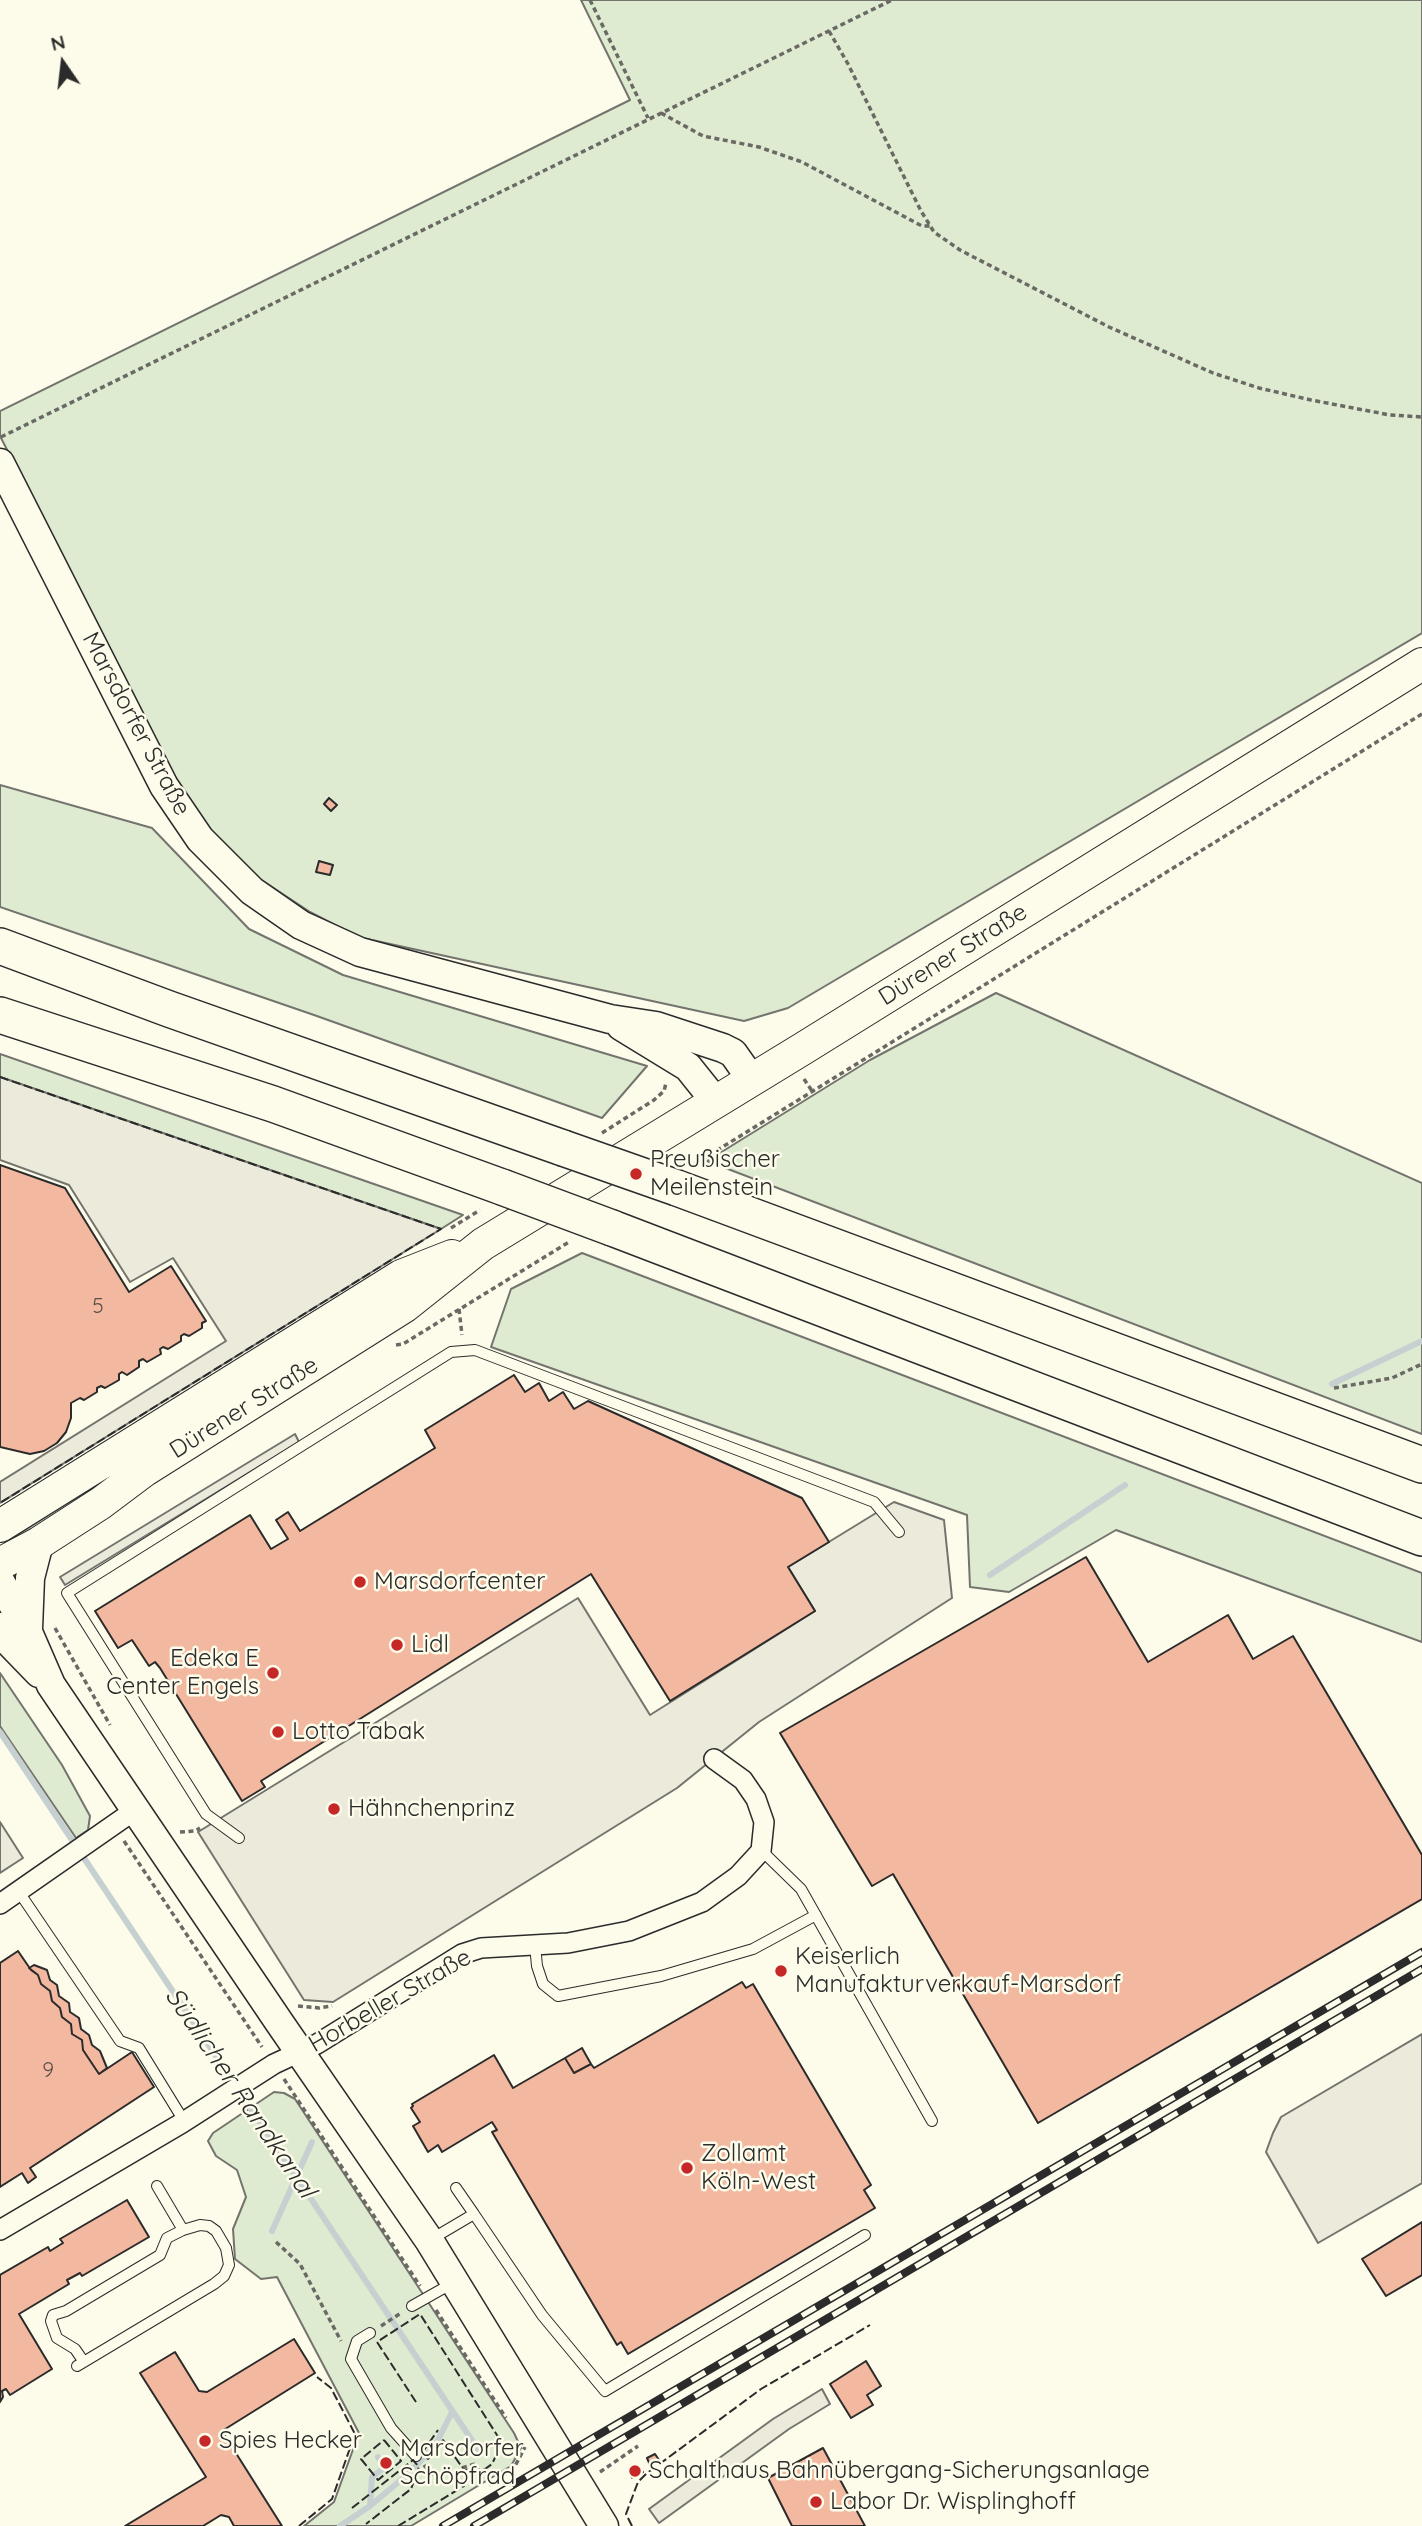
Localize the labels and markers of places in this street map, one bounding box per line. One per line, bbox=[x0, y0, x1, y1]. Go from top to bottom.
place label: Preußischer Meilenstein bbox=[650, 1146, 780, 1202]
marker: Preußischer Meilenstein bbox=[628, 1166, 644, 1182]
place label: Marsdorfcenter bbox=[374, 1568, 546, 1596]
marker: Marsdorfcenter bbox=[352, 1574, 368, 1590]
place label: Lidl bbox=[411, 1631, 449, 1659]
marker: Lidl bbox=[389, 1637, 405, 1653]
place label: Edeka E Center Engels bbox=[106, 1645, 259, 1701]
marker: Edeka E Center Engels bbox=[265, 1665, 281, 1681]
place label: Lotto Tabak bbox=[292, 1718, 425, 1746]
marker: Lotto Tabak bbox=[270, 1724, 286, 1740]
place label: Hähnchenprinz bbox=[348, 1795, 515, 1823]
marker: Hähnchenprinz bbox=[326, 1801, 342, 1817]
place label: Keiserlich Manufakturverkauf-Marsdorf bbox=[795, 1943, 1121, 1999]
marker: Keiserlich Manufakturverkauf-Marsdorf bbox=[773, 1963, 789, 1979]
place label: Zollamt Köln-West bbox=[701, 2140, 816, 2196]
marker: Zollamt Köln-West bbox=[679, 2160, 695, 2176]
place label: Spies Hecker bbox=[219, 2427, 362, 2455]
marker: Spies Hecker bbox=[197, 2433, 213, 2449]
place label: Marsdorfer Schöpfrad bbox=[400, 2435, 524, 2491]
marker: Marsdorfer Schöpfrad bbox=[378, 2455, 394, 2471]
place label: Schalthaus Bahnübergang-Sicherungsanlage bbox=[649, 2457, 1150, 2485]
marker: Schalthaus Bahnübergang-Sicherungsanlage bbox=[627, 2463, 643, 2479]
place label: Labor Dr. Wisplinghoff bbox=[830, 2488, 1076, 2516]
marker: Labor Dr. Wisplinghoff bbox=[808, 2494, 824, 2510]

